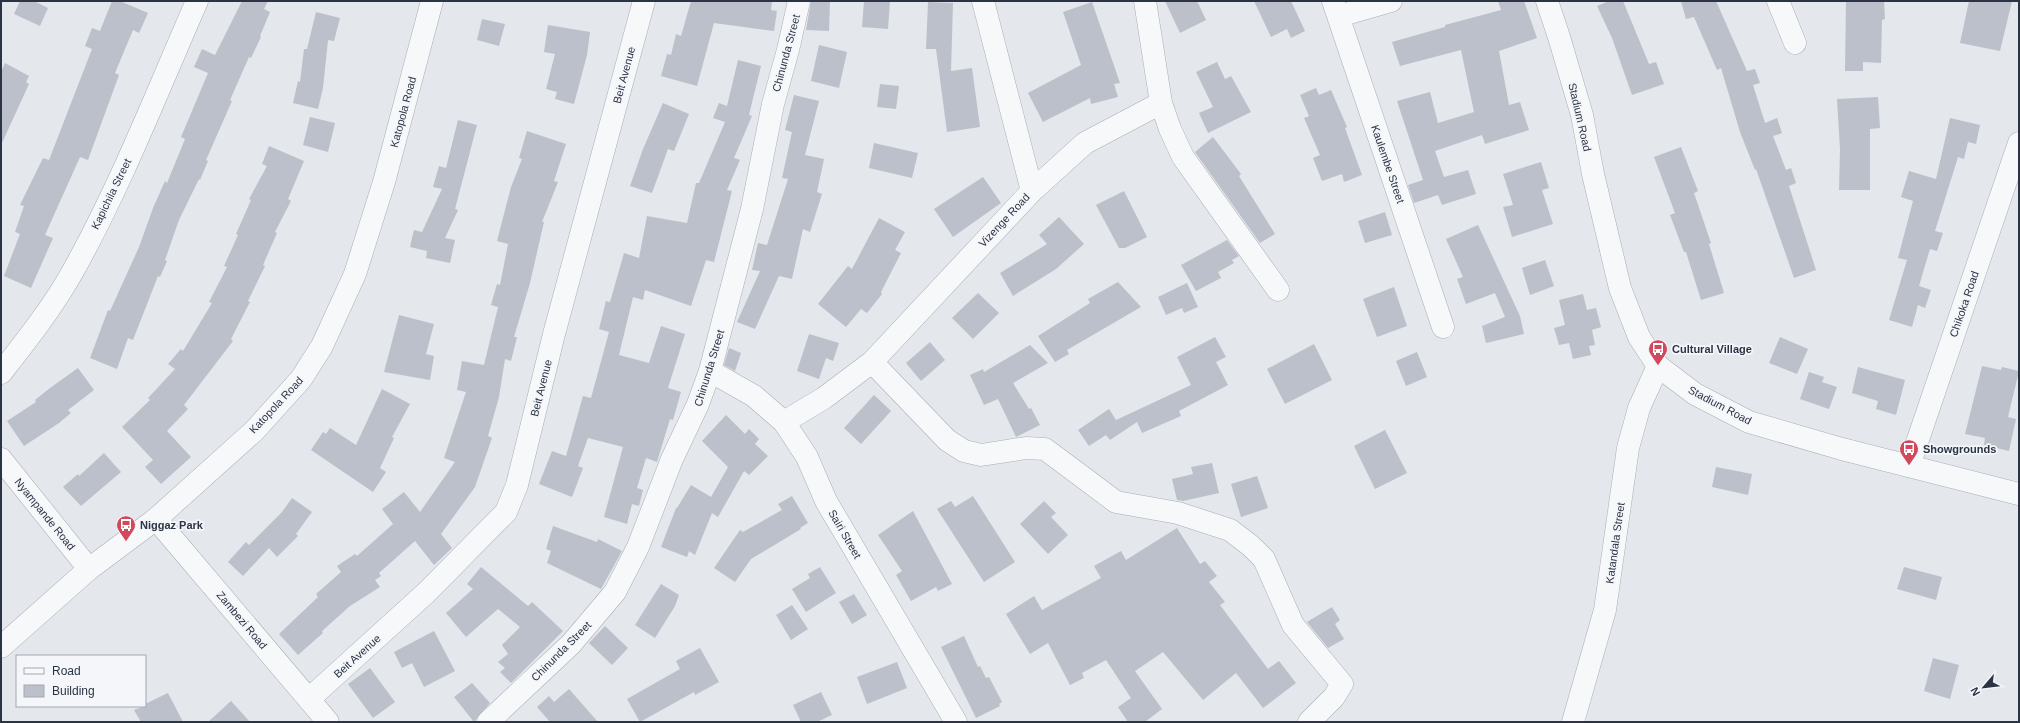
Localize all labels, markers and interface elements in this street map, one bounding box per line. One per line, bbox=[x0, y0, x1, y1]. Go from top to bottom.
street label: Chinunda Street bbox=[770, 13, 802, 93]
street label: Beit Avenue bbox=[611, 45, 637, 105]
street label: Katopola Road bbox=[388, 75, 418, 149]
street label: Stadium Road bbox=[1566, 82, 1594, 152]
street label: Kaulembe Street bbox=[1369, 123, 1407, 205]
street label: Kapichila Street bbox=[89, 157, 133, 231]
street label: Vizenge Road bbox=[976, 191, 1032, 249]
street label: Chikoka Road bbox=[1947, 269, 1981, 339]
street label: Chinunda Street bbox=[692, 328, 726, 408]
bus stop icon: Cultural Village bbox=[1647, 338, 1669, 366]
place label: Cultural Village bbox=[1672, 343, 1752, 355]
street label: Beit Avenue bbox=[528, 358, 554, 418]
street label: Katopola Road bbox=[247, 374, 305, 436]
street label: Stadium Road bbox=[1686, 383, 1754, 427]
bus stop icon: Showgrounds bbox=[1898, 438, 1920, 466]
place label: Showgrounds bbox=[1923, 443, 1996, 455]
street label: Nyampande Road bbox=[12, 476, 78, 552]
street label: Katandala Street bbox=[1603, 502, 1627, 584]
street label: Sairi Street bbox=[826, 507, 864, 561]
bus stop icon: Niggaz Park bbox=[115, 514, 137, 542]
place label: Niggaz Park bbox=[140, 519, 204, 531]
street label: Zambezi Road bbox=[214, 589, 270, 651]
street label: Chinunda Street bbox=[529, 619, 593, 683]
street label: Beit Avenue bbox=[331, 632, 383, 680]
legend bbox=[16, 655, 146, 707]
text: Road bbox=[52, 664, 81, 678]
north arrow bbox=[1964, 667, 2004, 707]
text: Building bbox=[52, 684, 95, 698]
text: N bbox=[1968, 685, 1982, 698]

